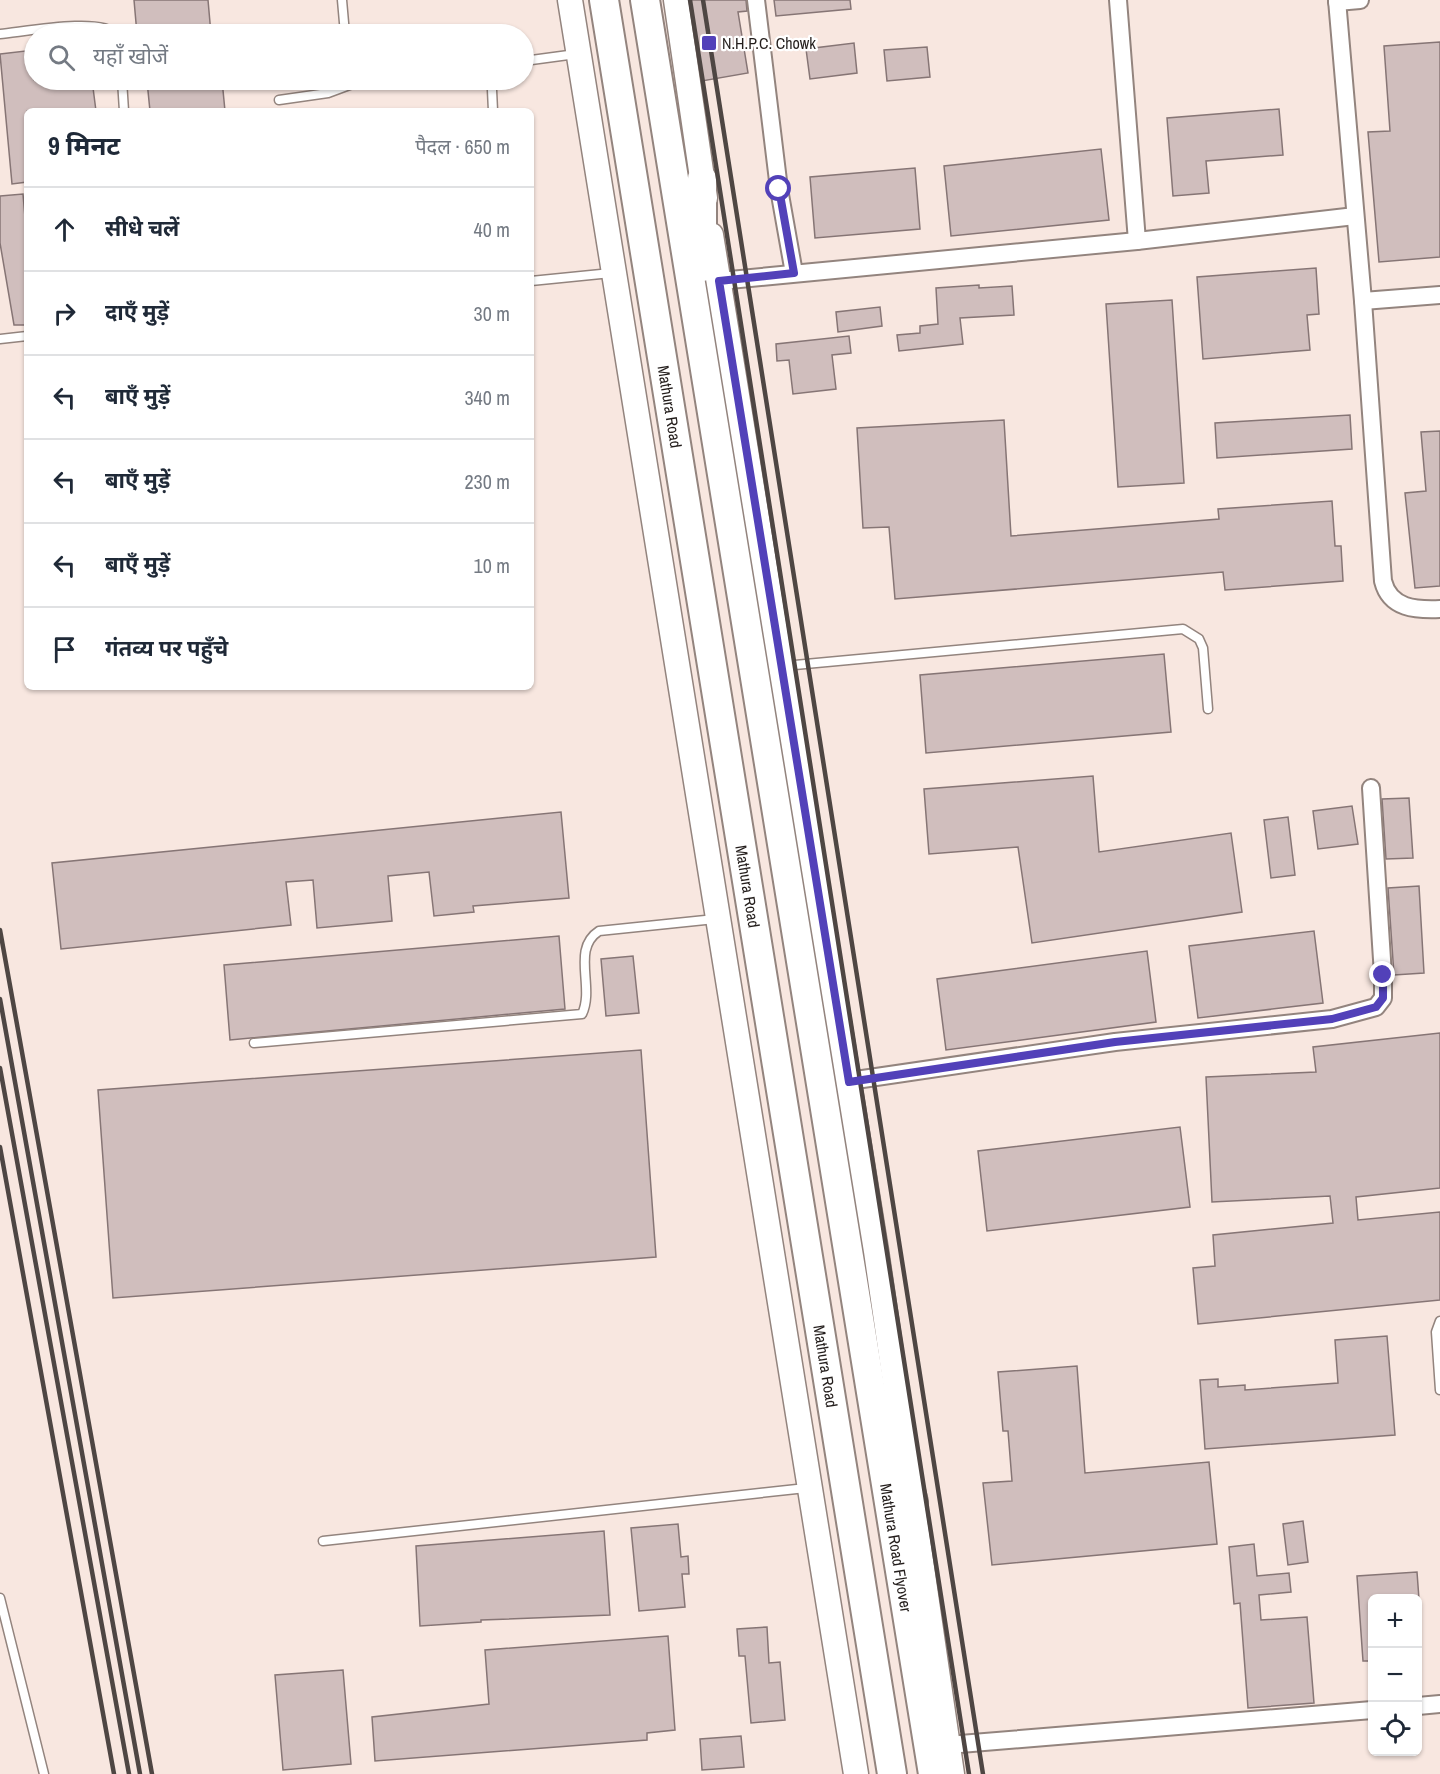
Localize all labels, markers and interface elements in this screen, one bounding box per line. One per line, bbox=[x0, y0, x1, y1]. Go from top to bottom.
search box bbox=[24, 24, 534, 90]
place label: N.H.P.C. Chowk bbox=[722, 32, 816, 54]
marker: N.H.P.C. Chowk bbox=[700, 34, 718, 52]
icon: search bbox=[45, 41, 78, 74]
text: यहाँ खोजें bbox=[93, 41, 168, 71]
text: 9 मिनट bbox=[48, 128, 120, 163]
text: पैदल · 650 m bbox=[415, 133, 510, 160]
route start bbox=[765, 175, 791, 201]
icon: ahead bbox=[48, 213, 81, 246]
text: सीधे चलें bbox=[105, 213, 179, 243]
text: 40 m bbox=[474, 216, 510, 243]
icon: right bbox=[48, 297, 81, 330]
text: दाएँ मुड़ें bbox=[105, 297, 169, 327]
text: 30 m bbox=[474, 300, 510, 327]
street label: Mathura Road bbox=[652, 364, 688, 449]
icon: left bbox=[48, 381, 81, 414]
text: बाएँ मुड़ें bbox=[105, 381, 170, 411]
text: 340 m bbox=[464, 384, 510, 411]
icon: left bbox=[48, 465, 81, 498]
text: बाएँ मुड़ें bbox=[105, 465, 170, 495]
text: 230 m bbox=[464, 468, 510, 495]
icon: left bbox=[48, 549, 81, 582]
text: बाएँ मुड़ें bbox=[105, 549, 170, 579]
text: 10 m bbox=[474, 552, 510, 579]
icon: arrive bbox=[48, 633, 81, 666]
text: गंतव्य पर पहुँचे bbox=[105, 633, 228, 663]
street label: Mathura Road bbox=[730, 844, 765, 929]
route end bbox=[1369, 961, 1395, 987]
street label: Mathura Road bbox=[808, 1323, 843, 1409]
street label: Mathura Road Flyover bbox=[875, 1482, 918, 1614]
map controls bbox=[1368, 1594, 1422, 1756]
button: + bbox=[1368, 1594, 1422, 1648]
button: − bbox=[1368, 1648, 1422, 1702]
button: locate bbox=[1368, 1702, 1422, 1756]

